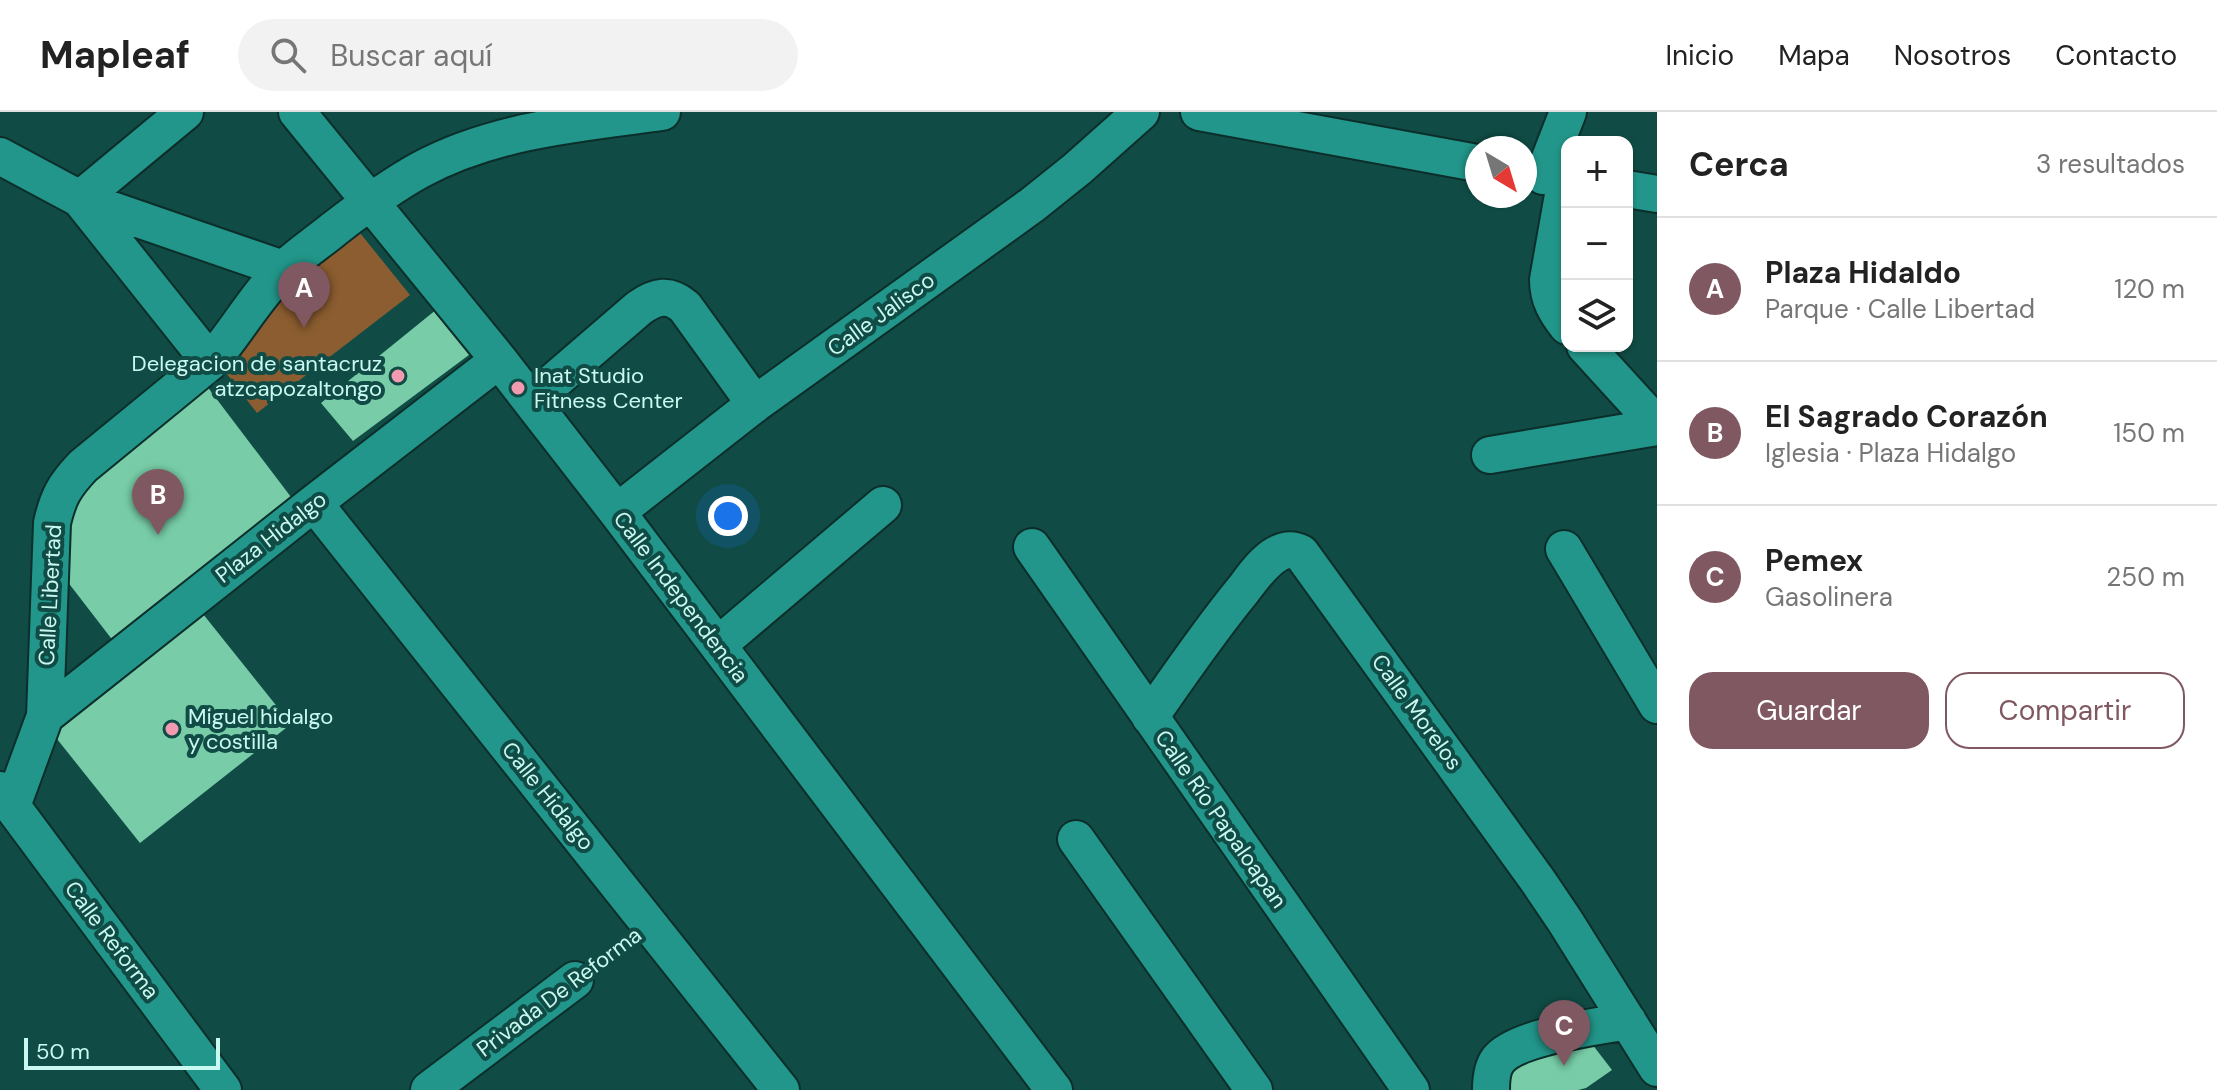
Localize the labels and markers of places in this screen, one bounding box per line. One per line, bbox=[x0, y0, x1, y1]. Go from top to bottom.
pin: A bbox=[278, 262, 330, 328]
place label: Delegacion de santacruz atzcapozaltongo bbox=[132, 349, 382, 403]
place label: Inat Studio Fitness Center bbox=[534, 361, 683, 415]
marker: Delegacion de santacruz atzcapozaltongo bbox=[389, 367, 407, 385]
marker: Inat Studio Fitness Center bbox=[509, 379, 527, 397]
pin: B bbox=[132, 469, 184, 535]
place label: Miguel hidalgo y costilla bbox=[188, 702, 333, 756]
marker: Miguel hidalgo y costilla bbox=[163, 720, 181, 738]
pin: C bbox=[1538, 1000, 1590, 1066]

